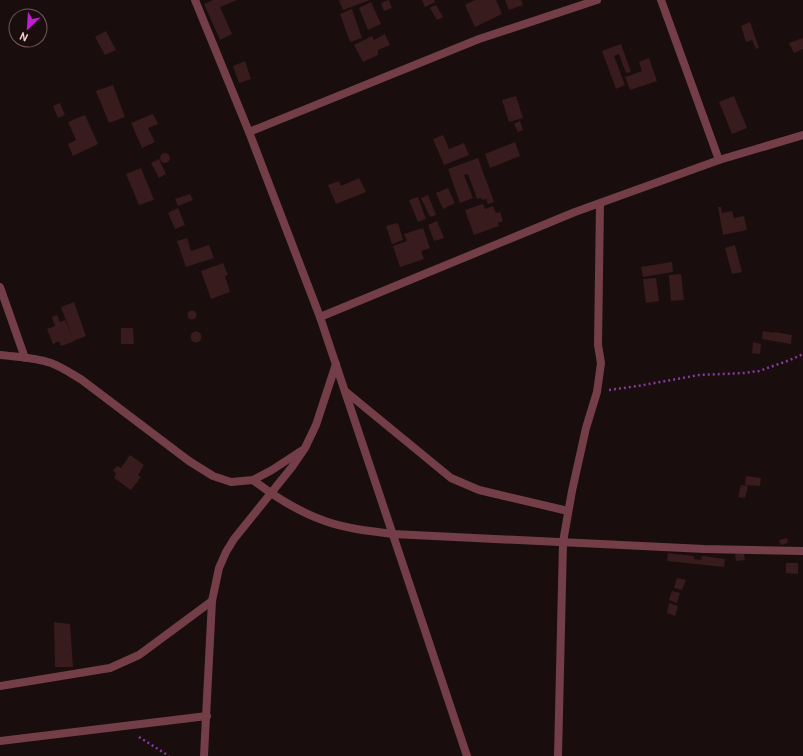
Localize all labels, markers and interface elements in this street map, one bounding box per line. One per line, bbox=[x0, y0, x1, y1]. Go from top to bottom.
north arrow bbox=[8, 8, 48, 48]
text: N bbox=[17, 29, 30, 45]

